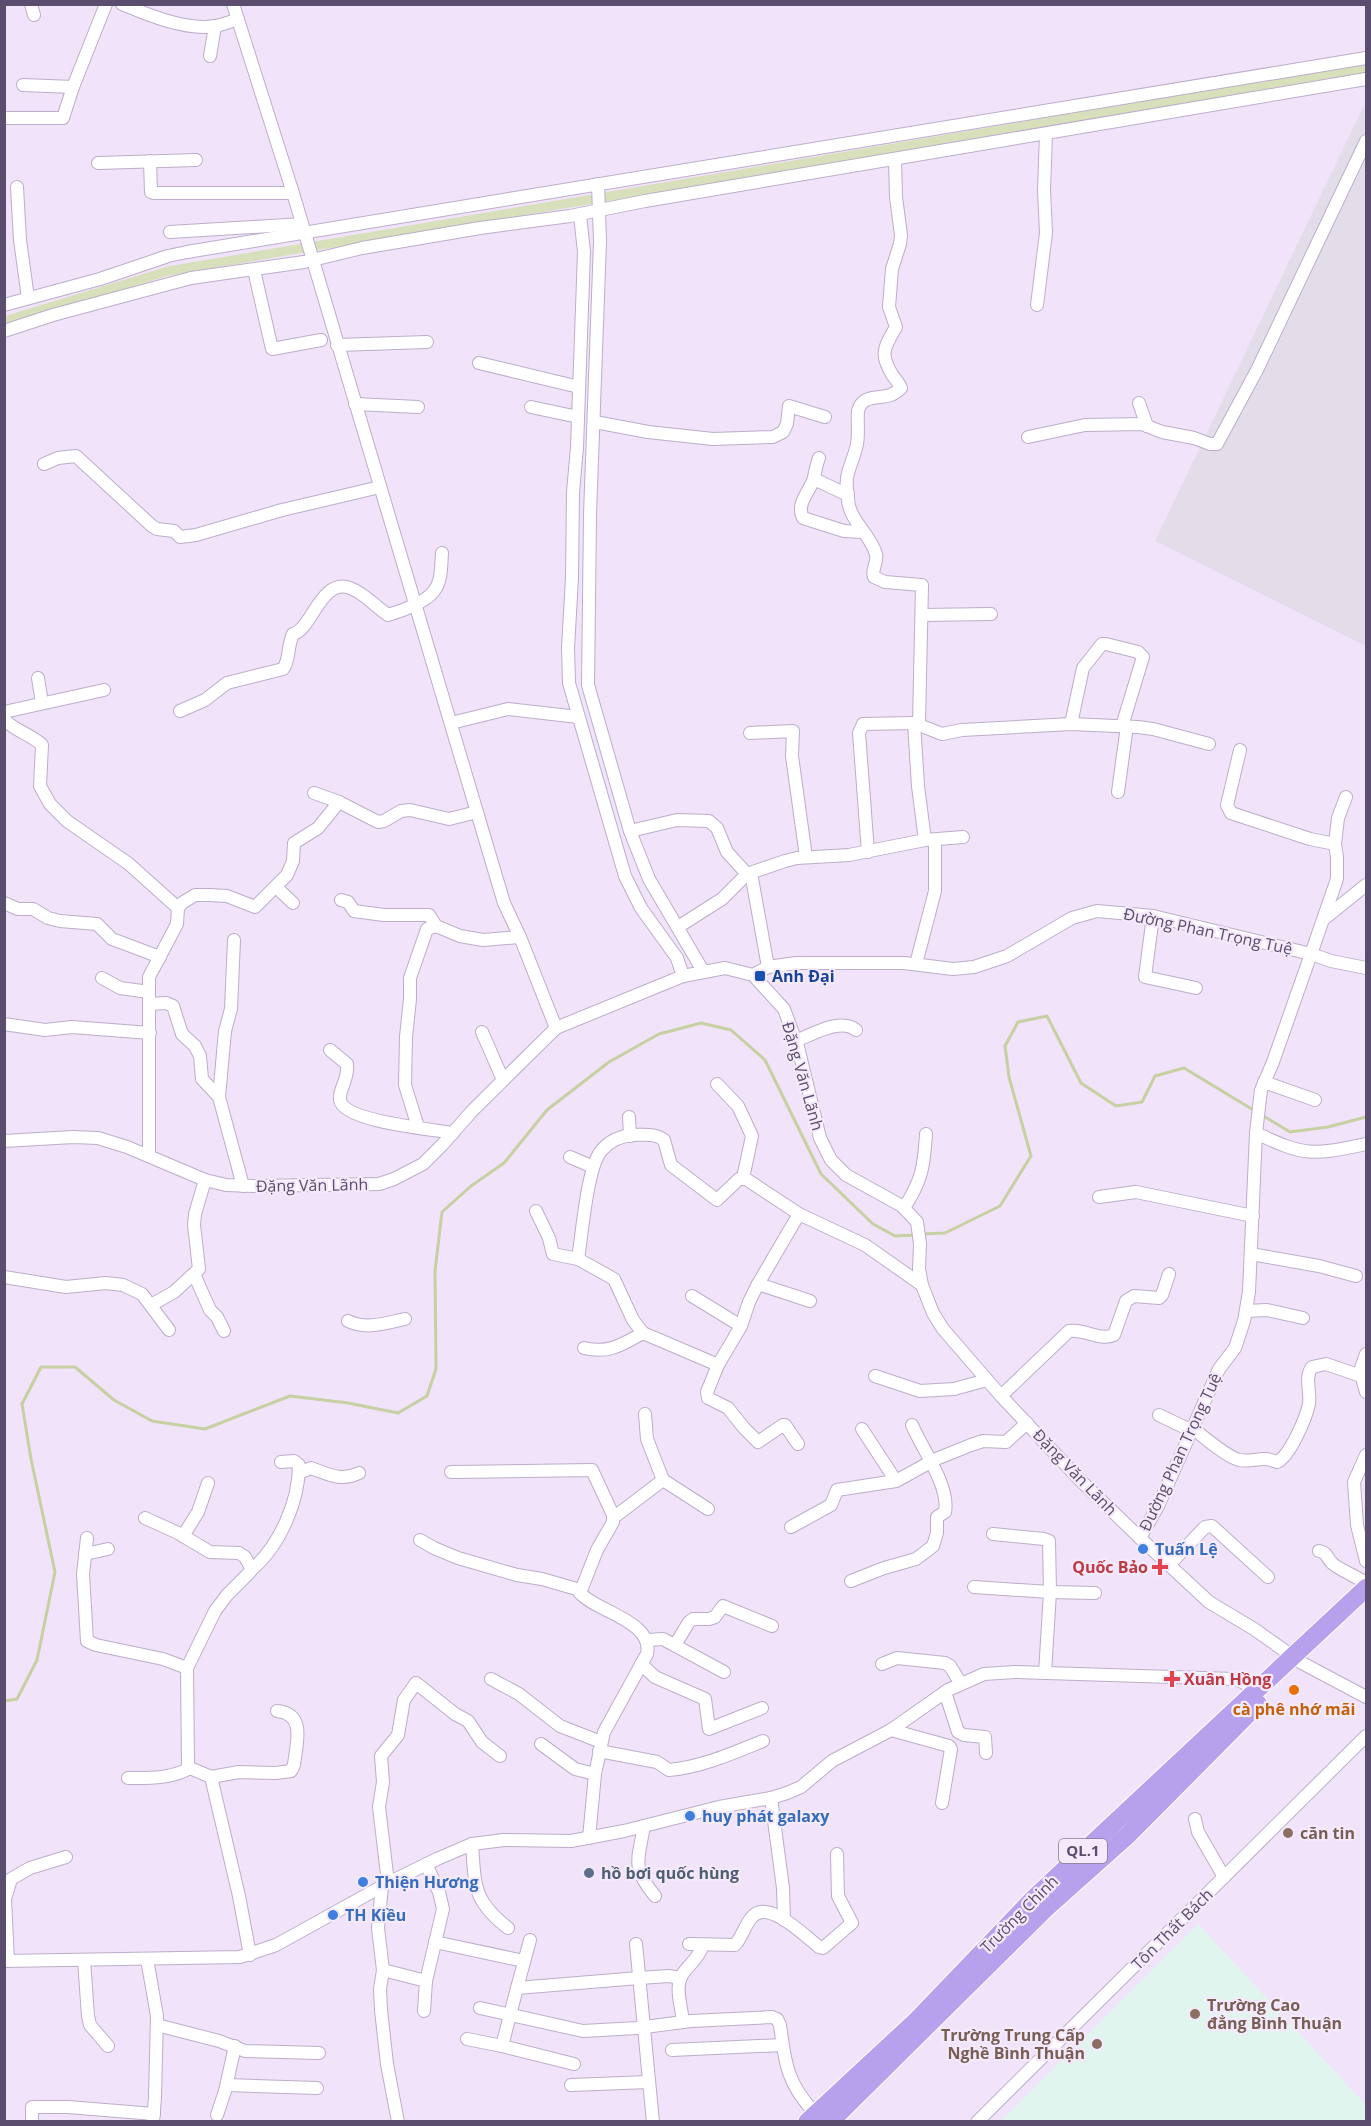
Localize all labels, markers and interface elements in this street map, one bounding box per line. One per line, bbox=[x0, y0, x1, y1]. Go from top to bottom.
street label: Đường Phan Trọng Tuệ bbox=[1122, 902, 1295, 960]
place label: Anh Đại bbox=[772, 965, 835, 987]
marker: Anh Đại bbox=[753, 969, 767, 983]
street label: Đặng Văn Lãnh bbox=[777, 1019, 829, 1133]
street label: Đặng Văn Lãnh bbox=[256, 1173, 368, 1197]
street label: Đường Phan Trọng Tuệ bbox=[1134, 1369, 1226, 1535]
street label: Đặng Văn Lãnh bbox=[1028, 1424, 1122, 1520]
place label: Tuấn Lệ bbox=[1155, 1538, 1218, 1560]
marker: Tuấn Lệ bbox=[1136, 1542, 1150, 1556]
place label: Quốc Bảo bbox=[1072, 1556, 1148, 1578]
marker: Quốc Bảo bbox=[1153, 1560, 1167, 1574]
place label: Xuân Hồng bbox=[1184, 1668, 1271, 1690]
marker: Xuân Hồng bbox=[1165, 1672, 1179, 1686]
marker: cà phê nhớ mãi bbox=[1287, 1683, 1301, 1697]
place label: cà phê nhớ mãi bbox=[1233, 1698, 1355, 1720]
place label: huy phát galaxy bbox=[702, 1805, 830, 1827]
marker: huy phát galaxy bbox=[683, 1809, 697, 1823]
place label: căn tin bbox=[1300, 1822, 1355, 1844]
marker: căn tin bbox=[1281, 1826, 1295, 1840]
road number: QL.1 bbox=[1059, 1839, 1107, 1863]
place label: hồ bơi quốc hùng bbox=[601, 1862, 739, 1884]
marker: hồ bơi quốc hùng bbox=[582, 1866, 596, 1880]
street label: Trường Chinh bbox=[975, 1870, 1063, 1958]
place label: Thiện Hương bbox=[375, 1871, 479, 1893]
marker: Thiện Hương bbox=[356, 1875, 370, 1889]
street label: Tôn Thất Bách bbox=[1127, 1884, 1217, 1974]
place label: TH Kiều bbox=[345, 1904, 406, 1926]
marker: TH Kiều bbox=[326, 1908, 340, 1922]
place label: Trường Cao đẳng Bình Thuận bbox=[1207, 1994, 1342, 2034]
marker: Trường Cao đẳng Bình Thuận bbox=[1188, 2007, 1202, 2021]
place label: Trường Trung Cấp Nghề Bình Thuận bbox=[941, 2024, 1085, 2064]
marker: Trường Trung Cấp Nghề Bình Thuận bbox=[1090, 2037, 1104, 2051]

